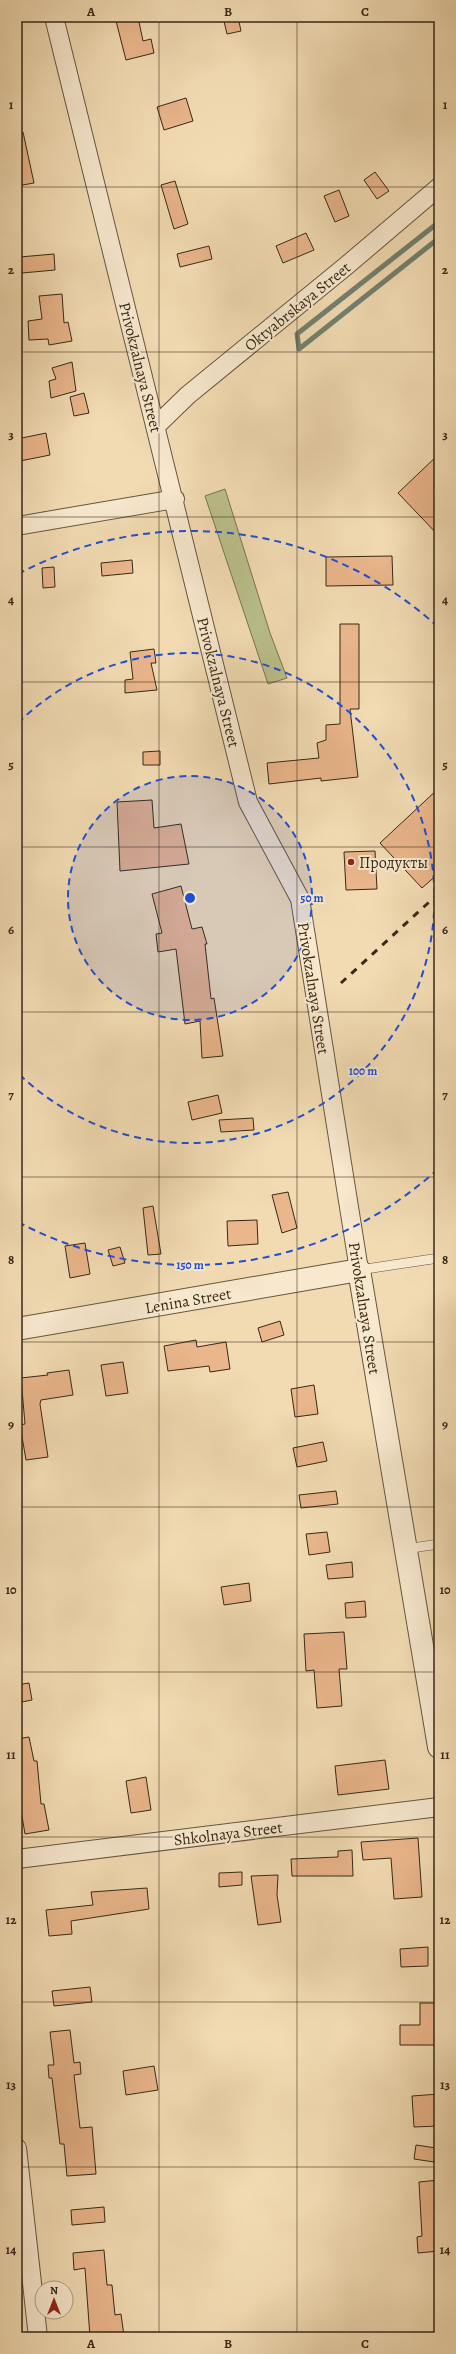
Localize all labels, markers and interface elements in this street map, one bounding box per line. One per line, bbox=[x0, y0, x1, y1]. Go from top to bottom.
text: A bbox=[86, 3, 96, 20]
text: B bbox=[224, 3, 232, 20]
text: C bbox=[361, 3, 369, 20]
text: 1 bbox=[9, 96, 14, 113]
text: 1 bbox=[443, 96, 448, 113]
street label: Oktyabrskaya Street bbox=[240, 257, 355, 357]
text: 2 bbox=[8, 261, 15, 278]
text: 2 bbox=[442, 261, 449, 278]
street label: Privokzalnaya Street bbox=[113, 300, 167, 435]
text: 3 bbox=[8, 426, 14, 443]
text: 3 bbox=[442, 426, 448, 443]
text: 4 bbox=[8, 591, 14, 608]
text: 4 bbox=[442, 591, 448, 608]
street label: Privokzalnaya Street bbox=[191, 615, 245, 750]
text: 5 bbox=[8, 756, 14, 773]
text: 5 bbox=[442, 756, 448, 773]
place label: Продукты bbox=[359, 852, 428, 874]
marker: Продукты bbox=[346, 857, 356, 867]
text: 50 m bbox=[300, 890, 324, 906]
centre of rings bbox=[183, 891, 197, 905]
street label: Privokzalnaya Street bbox=[292, 920, 334, 1056]
text: 6 bbox=[8, 921, 14, 938]
text: 6 bbox=[442, 921, 448, 938]
text: 100 m bbox=[349, 1063, 377, 1079]
text: 7 bbox=[8, 1086, 14, 1103]
text: 7 bbox=[442, 1086, 448, 1103]
street label: Privokzalnaya Street bbox=[343, 1240, 385, 1376]
text: 8 bbox=[8, 1251, 14, 1268]
text: 8 bbox=[442, 1251, 448, 1268]
text: 150 m bbox=[176, 1257, 204, 1273]
street label: Lenina Street bbox=[143, 1283, 233, 1319]
text: 9 bbox=[8, 1416, 14, 1433]
text: 9 bbox=[442, 1416, 448, 1433]
text: 10 bbox=[5, 1581, 17, 1598]
text: 10 bbox=[439, 1581, 451, 1598]
text: 11 bbox=[6, 1746, 16, 1763]
text: 11 bbox=[440, 1746, 450, 1763]
street label: Shkolnaya Street bbox=[173, 1816, 284, 1852]
text: 12 bbox=[6, 1911, 17, 1928]
text: 12 bbox=[440, 1911, 451, 1928]
text: 13 bbox=[6, 2076, 17, 2093]
text: 13 bbox=[440, 2076, 451, 2093]
text: 14 bbox=[6, 2241, 16, 2258]
text: 14 bbox=[440, 2241, 450, 2258]
north arrow bbox=[34, 2280, 74, 2320]
text: N bbox=[50, 2283, 58, 2298]
text: A bbox=[86, 2335, 96, 2352]
text: B bbox=[224, 2335, 232, 2352]
text: C bbox=[361, 2335, 369, 2352]

